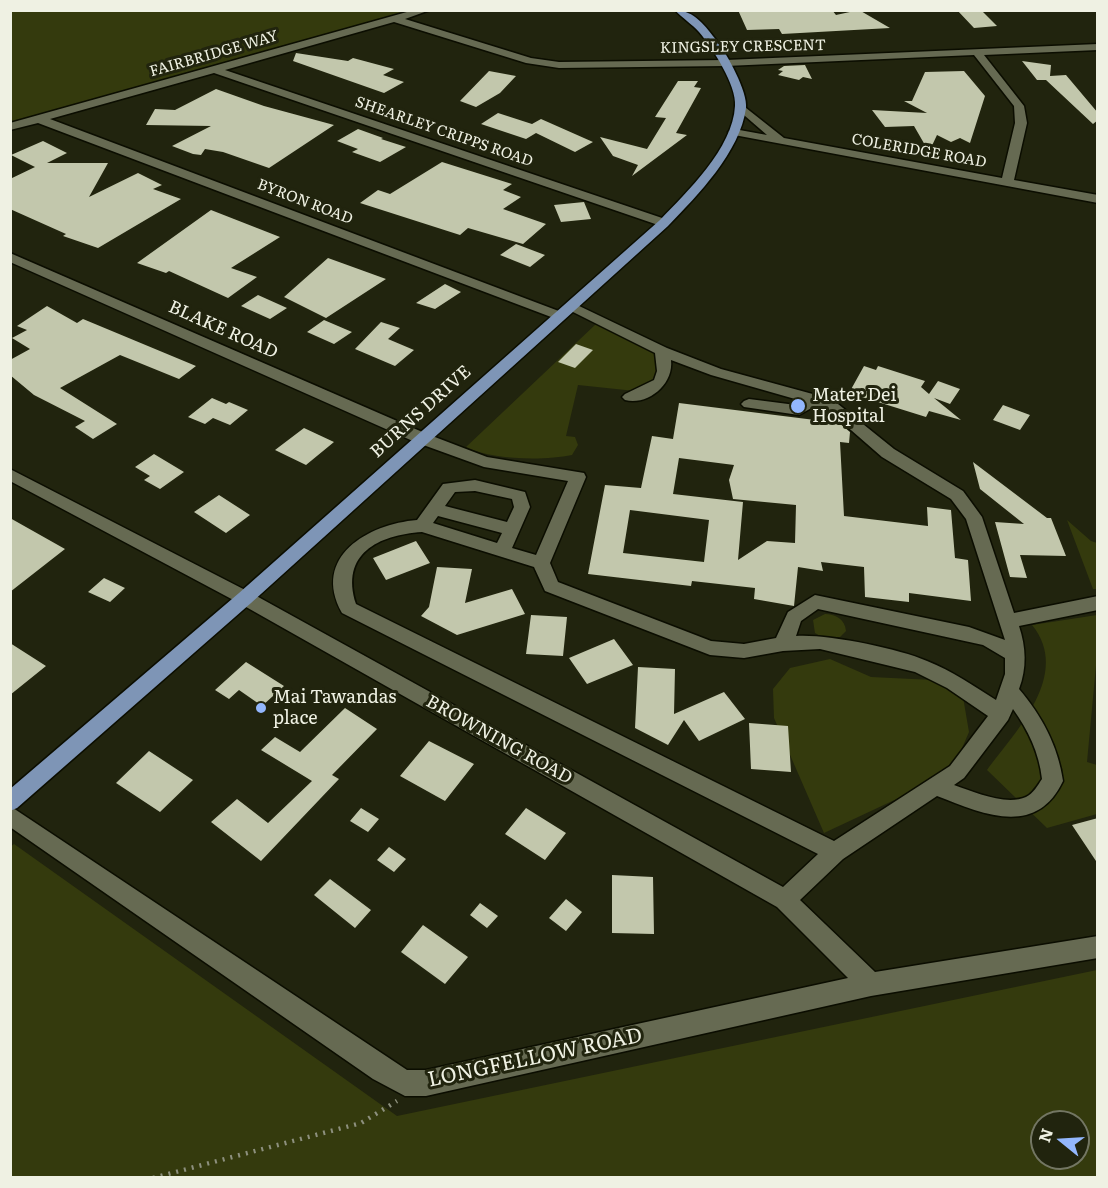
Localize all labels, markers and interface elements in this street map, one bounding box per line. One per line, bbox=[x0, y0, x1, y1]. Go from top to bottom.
street label: FAIRBRIDGE WAY bbox=[148, 27, 280, 81]
street label: KINGSLEY CRESCENT bbox=[660, 37, 826, 57]
street label: SHEARLEY CRIPPS ROAD bbox=[353, 93, 535, 171]
street label: COLERIDGE ROAD bbox=[850, 130, 988, 172]
street label: BYRON ROAD bbox=[255, 176, 355, 228]
street label: BLAKE ROAD bbox=[165, 296, 281, 364]
street label: BURNS DRIVE bbox=[366, 361, 476, 463]
place label: Mater Dei Hospital bbox=[812, 385, 896, 428]
marker: Mater Dei Hospital bbox=[789, 397, 807, 415]
place label: Mai Tawandas place bbox=[273, 687, 396, 730]
street label: BROWNING ROAD bbox=[422, 691, 576, 789]
marker: Mai Tawandas place bbox=[254, 701, 268, 715]
street label: LONGFELLOW ROAD bbox=[426, 1023, 644, 1093]
north arrow bbox=[1030, 1110, 1090, 1170]
text: N bbox=[1031, 1125, 1058, 1145]

